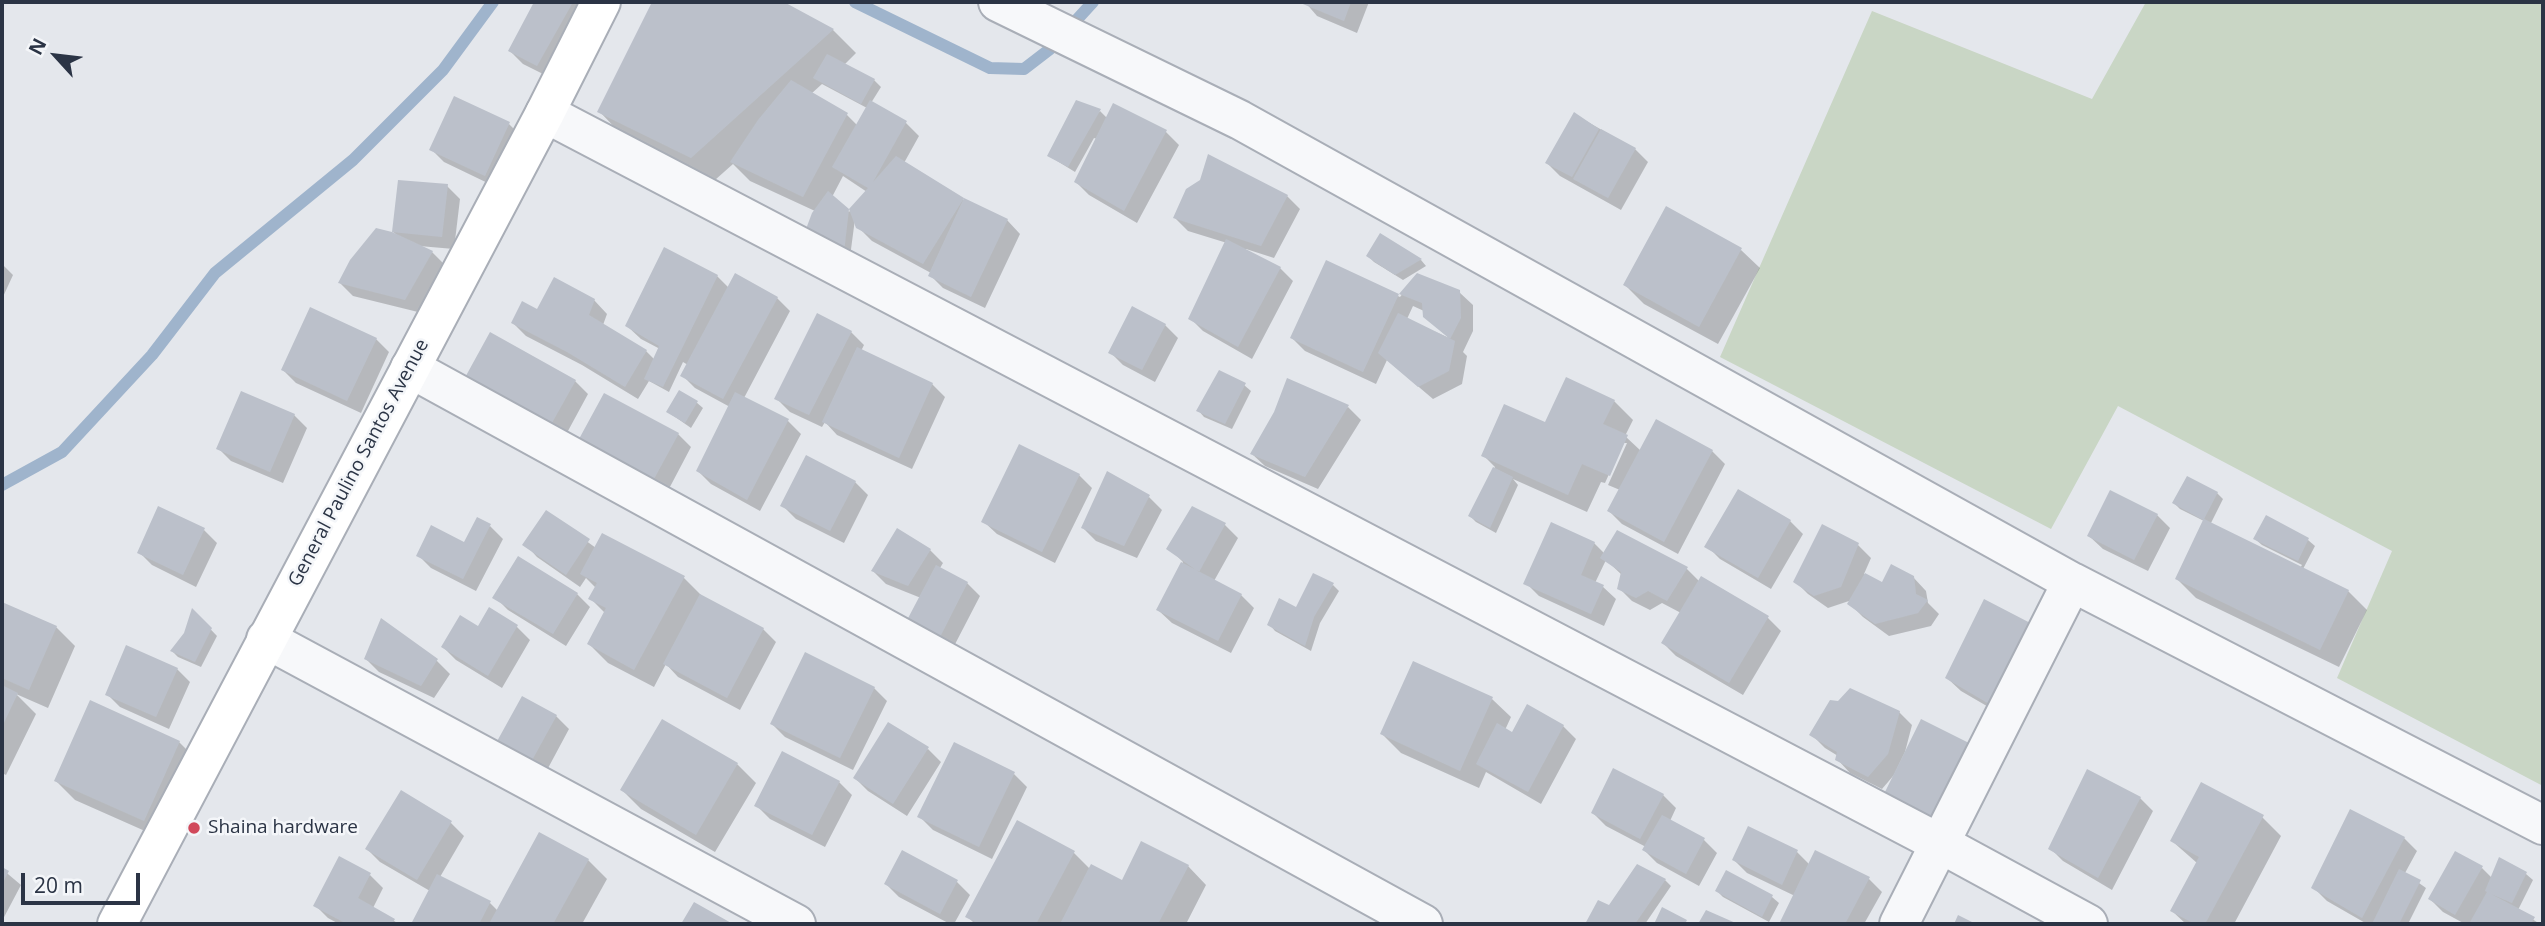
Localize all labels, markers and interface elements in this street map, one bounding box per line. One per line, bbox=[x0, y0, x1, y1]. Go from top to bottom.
north arrow bbox=[21, 21, 91, 91]
text: N bbox=[22, 34, 52, 59]
street label: General Paulino Santos Avenue bbox=[284, 335, 434, 591]
place label: Shaina hardware bbox=[208, 817, 358, 839]
marker: Shaina hardware bbox=[186, 820, 202, 836]
scale bar bbox=[24, 860, 144, 904]
text: 20 m bbox=[34, 871, 83, 899]

